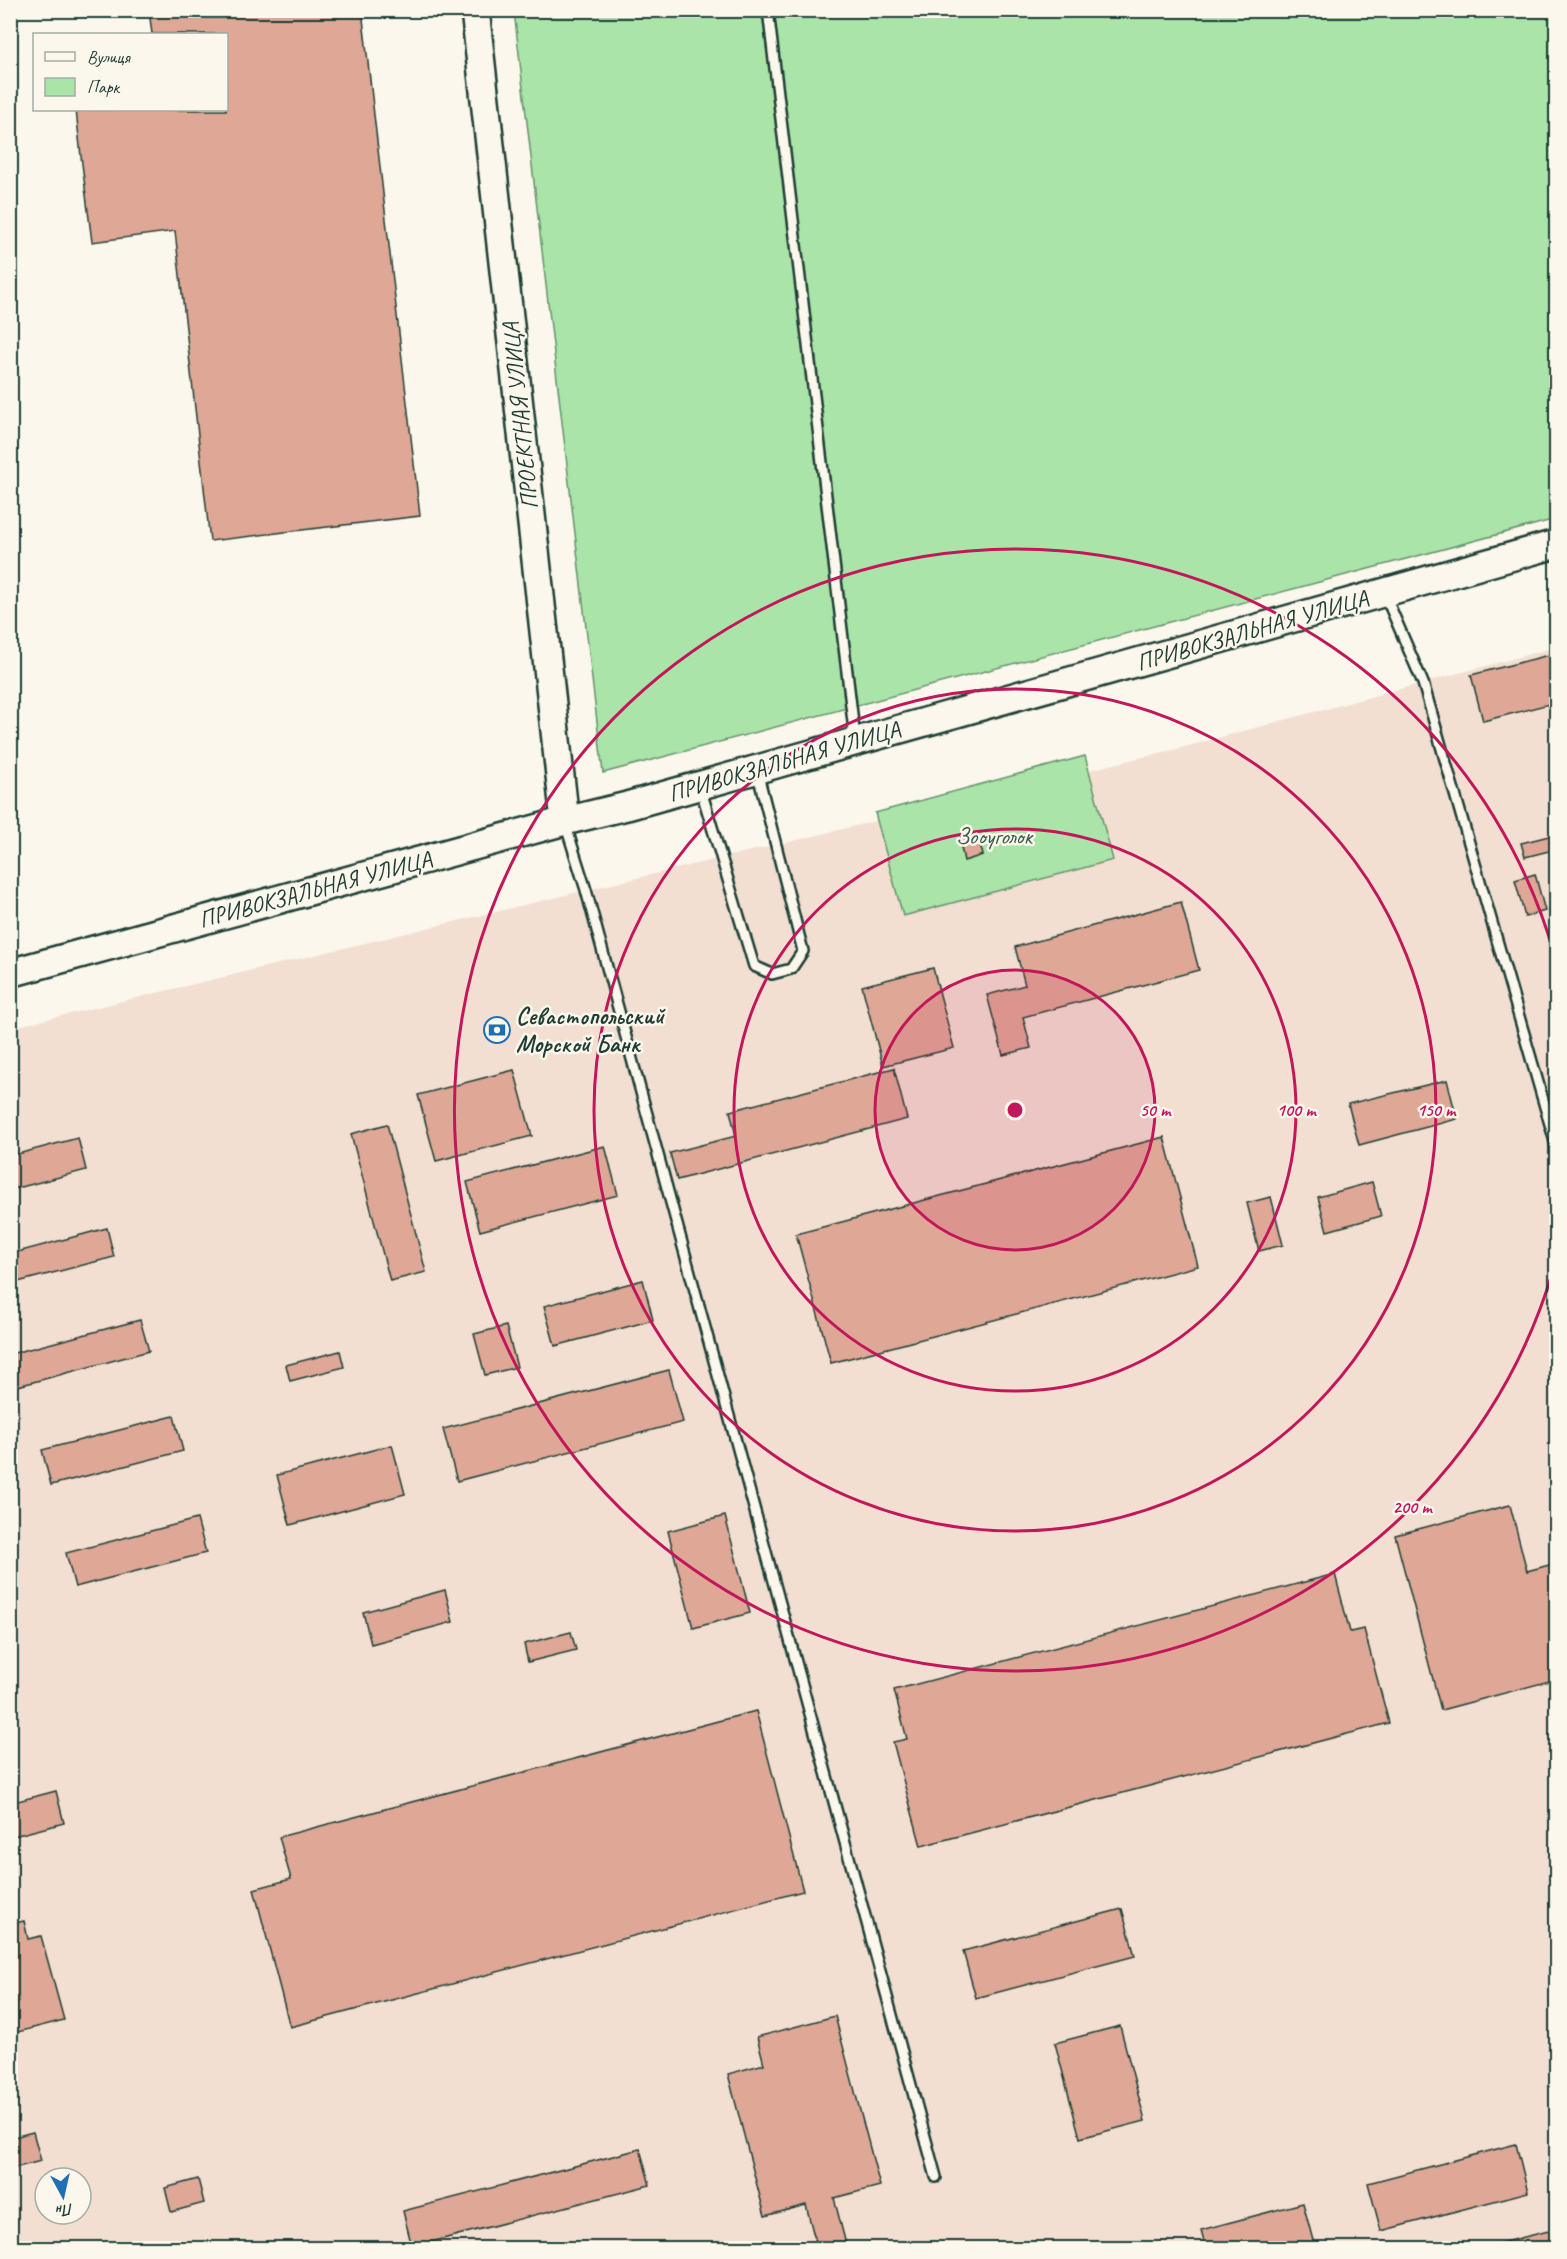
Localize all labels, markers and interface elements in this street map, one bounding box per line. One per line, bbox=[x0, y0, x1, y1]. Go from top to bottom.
legend bbox=[33, 33, 228, 111]
text: Вулиця bbox=[87, 46, 131, 68]
text: Парк bbox=[87, 76, 121, 98]
street label: ПРОЕКТНАЯ УЛИЦА bbox=[495, 320, 545, 511]
street label: ПРИВОКЗАЛЬНАЯ УЛИЦА bbox=[1133, 582, 1372, 677]
street label: ПРИВОКЗАЛЬНАЯ УЛИЦА bbox=[665, 713, 904, 808]
park label: Зооуголок bbox=[956, 821, 1035, 851]
street label: ПРИВОКЗАЛЬНАЯ УЛИЦА bbox=[195, 843, 436, 934]
place label: Севастопольский Морской Банк bbox=[516, 1001, 666, 1059]
bank icon: Севастопольский Морской Банк bbox=[482, 1015, 512, 1045]
text: 50 m bbox=[1140, 1099, 1172, 1121]
text: 100 m bbox=[1277, 1099, 1317, 1121]
text: 150 m bbox=[1417, 1099, 1457, 1121]
centre of rings bbox=[1005, 1100, 1025, 1120]
text: 200 m bbox=[1393, 1496, 1433, 1518]
north arrow bbox=[33, 2166, 93, 2226]
text: Пн bbox=[54, 2199, 75, 2221]

